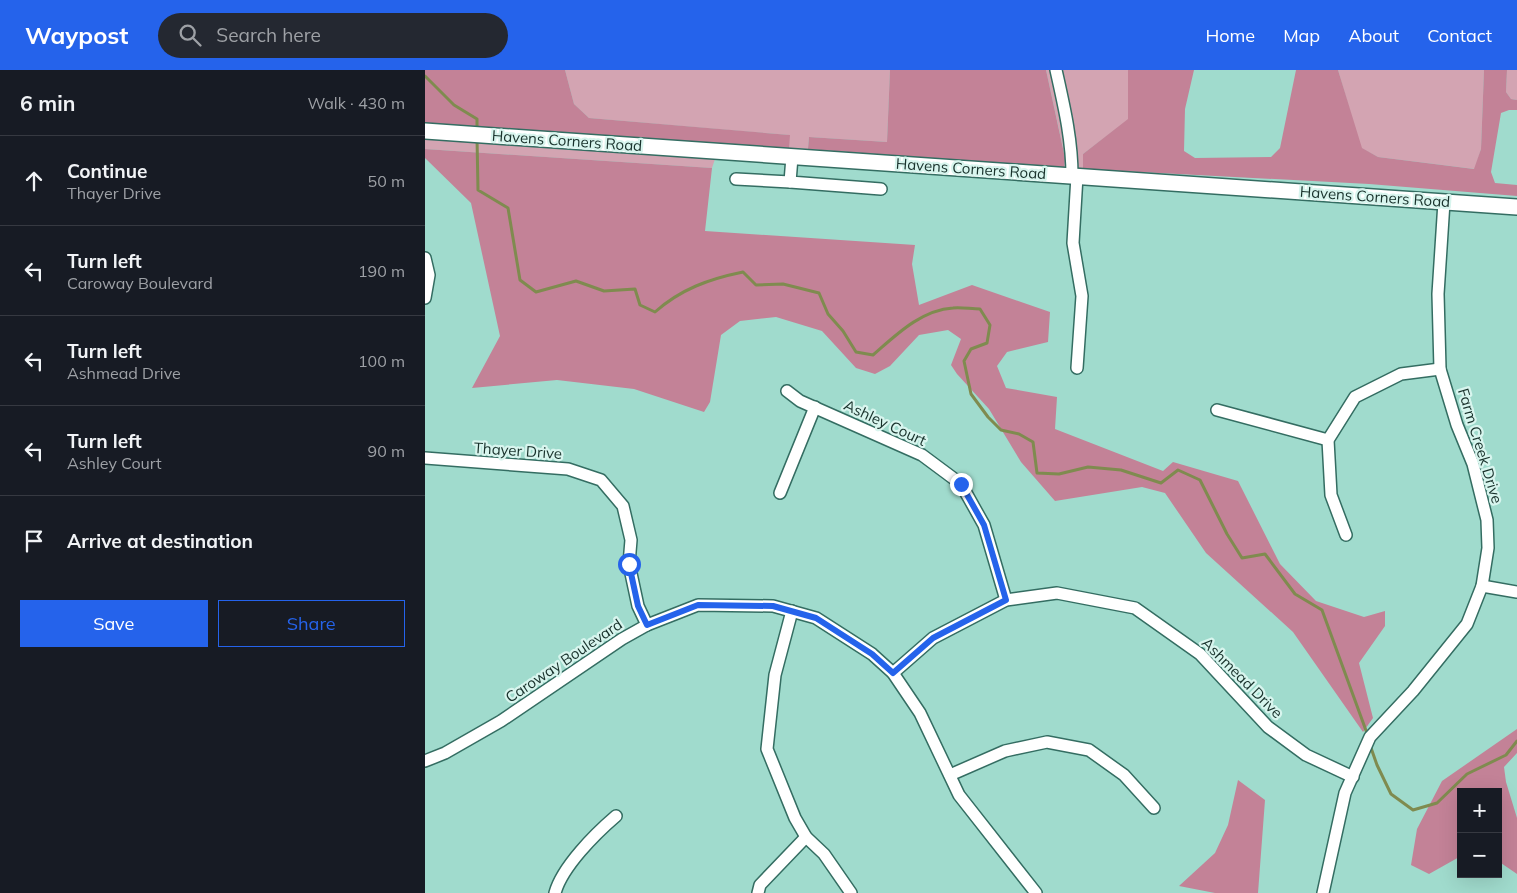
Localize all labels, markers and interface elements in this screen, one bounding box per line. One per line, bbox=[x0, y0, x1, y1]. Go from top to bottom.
search box bbox=[158, 13, 508, 58]
text: Waypost bbox=[25, 20, 128, 50]
icon: search bbox=[176, 21, 204, 49]
text: Search here bbox=[216, 23, 321, 47]
text: Home bbox=[1205, 24, 1255, 47]
text: Map bbox=[1283, 24, 1320, 47]
text: About bbox=[1348, 24, 1399, 47]
text: Contact bbox=[1427, 24, 1492, 47]
text: 6 min bbox=[20, 90, 75, 116]
text: Walk · 430 m bbox=[307, 93, 405, 113]
street label: Havens Corners Road bbox=[491, 126, 643, 155]
street label: Havens Corners Road bbox=[895, 154, 1047, 183]
text: Continue bbox=[67, 159, 147, 183]
icon: ahead bbox=[20, 167, 48, 195]
text: 50 m bbox=[368, 171, 405, 191]
street label: Havens Corners Road bbox=[1299, 182, 1451, 211]
text: Thayer Drive bbox=[67, 183, 161, 203]
text: Turn left bbox=[67, 249, 142, 273]
icon: left bbox=[20, 257, 48, 285]
text: 190 m bbox=[358, 261, 405, 281]
text: Caroway Boulevard bbox=[67, 273, 213, 293]
text: Turn left bbox=[67, 339, 142, 363]
icon: left bbox=[20, 347, 48, 375]
text: 100 m bbox=[358, 351, 405, 371]
text: Ashmead Drive bbox=[67, 363, 181, 383]
street label: Farm Creek Drive bbox=[1454, 386, 1507, 506]
street label: Ashley Court bbox=[841, 395, 929, 450]
text: Turn left bbox=[67, 429, 142, 453]
icon: left bbox=[20, 437, 48, 465]
street label: Thayer Drive bbox=[473, 438, 563, 463]
text: 90 m bbox=[368, 441, 405, 461]
text: Ashley Court bbox=[67, 453, 162, 473]
route end bbox=[950, 473, 973, 496]
icon: arrive bbox=[20, 527, 48, 555]
text: Arrive at destination bbox=[67, 529, 253, 553]
route start bbox=[618, 553, 641, 576]
button: Save bbox=[20, 600, 208, 647]
button: Share bbox=[218, 600, 405, 647]
street label: Caroway Boulevard bbox=[502, 614, 626, 707]
street label: Ashmead Drive bbox=[1198, 633, 1287, 722]
map controls bbox=[1457, 788, 1502, 878]
button: + bbox=[1457, 788, 1502, 833]
button: − bbox=[1457, 833, 1502, 878]

